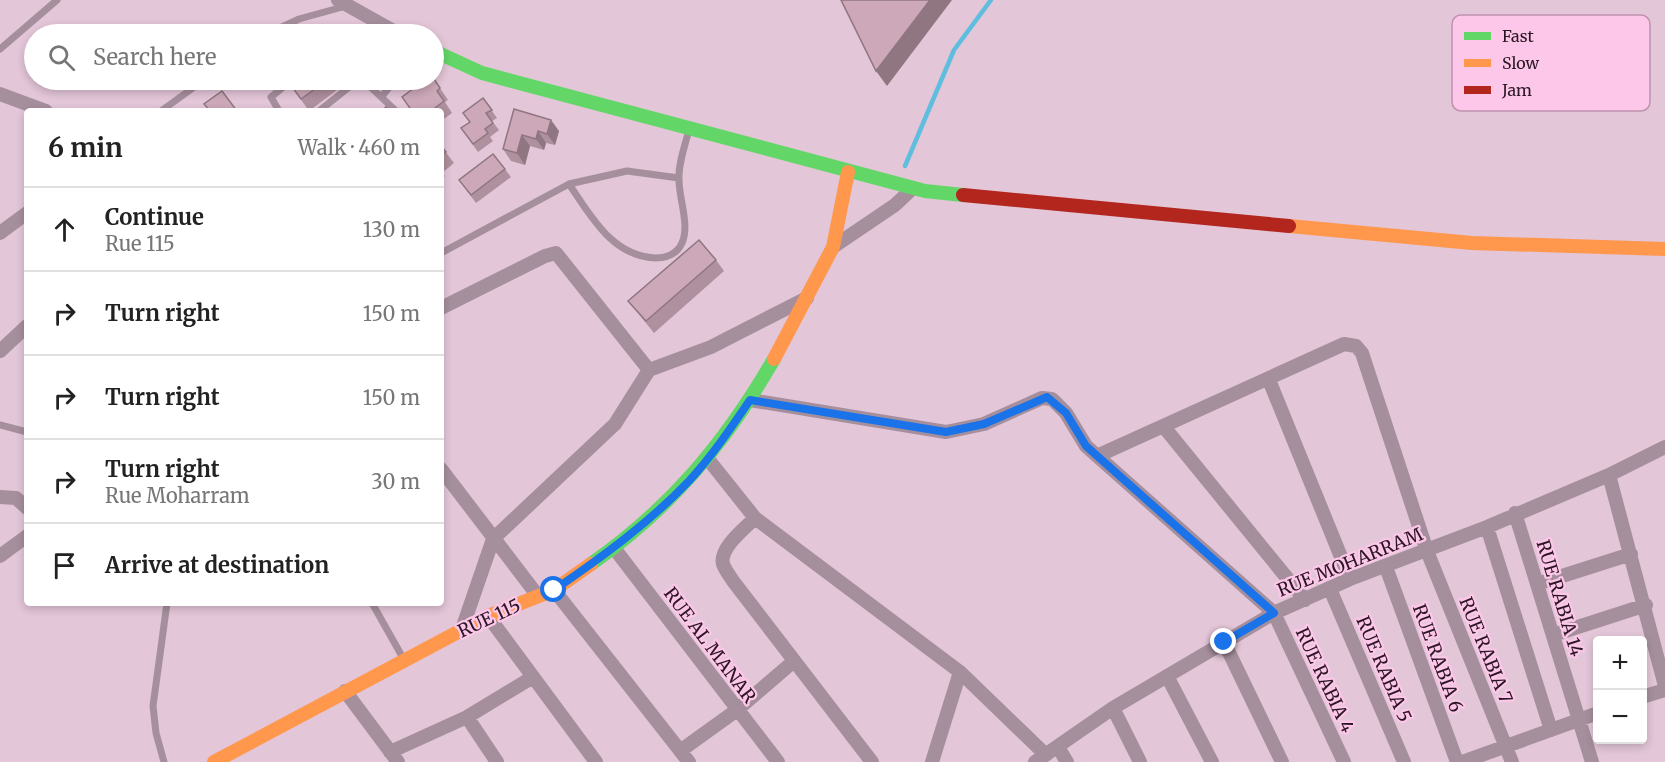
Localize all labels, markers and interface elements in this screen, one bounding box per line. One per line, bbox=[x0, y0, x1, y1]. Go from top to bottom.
legend bbox=[1452, 15, 1650, 111]
search box bbox=[24, 24, 444, 90]
text: Fast bbox=[1502, 26, 1535, 46]
icon: search bbox=[45, 41, 78, 74]
text: Search here bbox=[93, 43, 216, 71]
text: Slow bbox=[1502, 53, 1540, 73]
text: Jam bbox=[1501, 80, 1532, 100]
text: 6 min bbox=[48, 131, 123, 164]
text: Walk · 460 m bbox=[298, 135, 420, 160]
text: Continue bbox=[105, 203, 204, 231]
icon: ahead bbox=[48, 213, 81, 246]
text: 130 m bbox=[363, 217, 420, 242]
text: Rue 115 bbox=[105, 231, 175, 256]
icon: right bbox=[48, 297, 81, 330]
text: Turn right bbox=[105, 299, 219, 327]
text: 150 m bbox=[363, 301, 420, 326]
icon: right bbox=[48, 381, 81, 414]
text: Turn right bbox=[105, 383, 219, 411]
text: 150 m bbox=[363, 385, 420, 410]
text: Turn right bbox=[105, 455, 219, 483]
icon: right bbox=[48, 465, 81, 498]
text: 30 m bbox=[371, 469, 420, 494]
text: Rue Moharram bbox=[105, 483, 250, 508]
street label: RUE MOHARRAM bbox=[1274, 522, 1426, 602]
street label: RUE RABIA 14 bbox=[1531, 537, 1589, 659]
icon: arrive bbox=[48, 549, 81, 582]
text: Arrive at destination bbox=[105, 551, 329, 579]
route start bbox=[540, 576, 566, 602]
street label: RUE AL MANAR bbox=[659, 582, 761, 708]
street label: RUE 115 bbox=[454, 593, 524, 643]
street label: RUE RABIA 7 bbox=[1454, 594, 1518, 706]
street label: RUE RABIA 6 bbox=[1408, 601, 1468, 715]
street label: RUE RABIA 5 bbox=[1351, 613, 1417, 725]
street label: RUE RABIA 4 bbox=[1291, 624, 1359, 736]
route end bbox=[1210, 628, 1236, 654]
map controls bbox=[1593, 636, 1647, 744]
button: + bbox=[1593, 636, 1647, 690]
button: − bbox=[1593, 690, 1647, 744]

